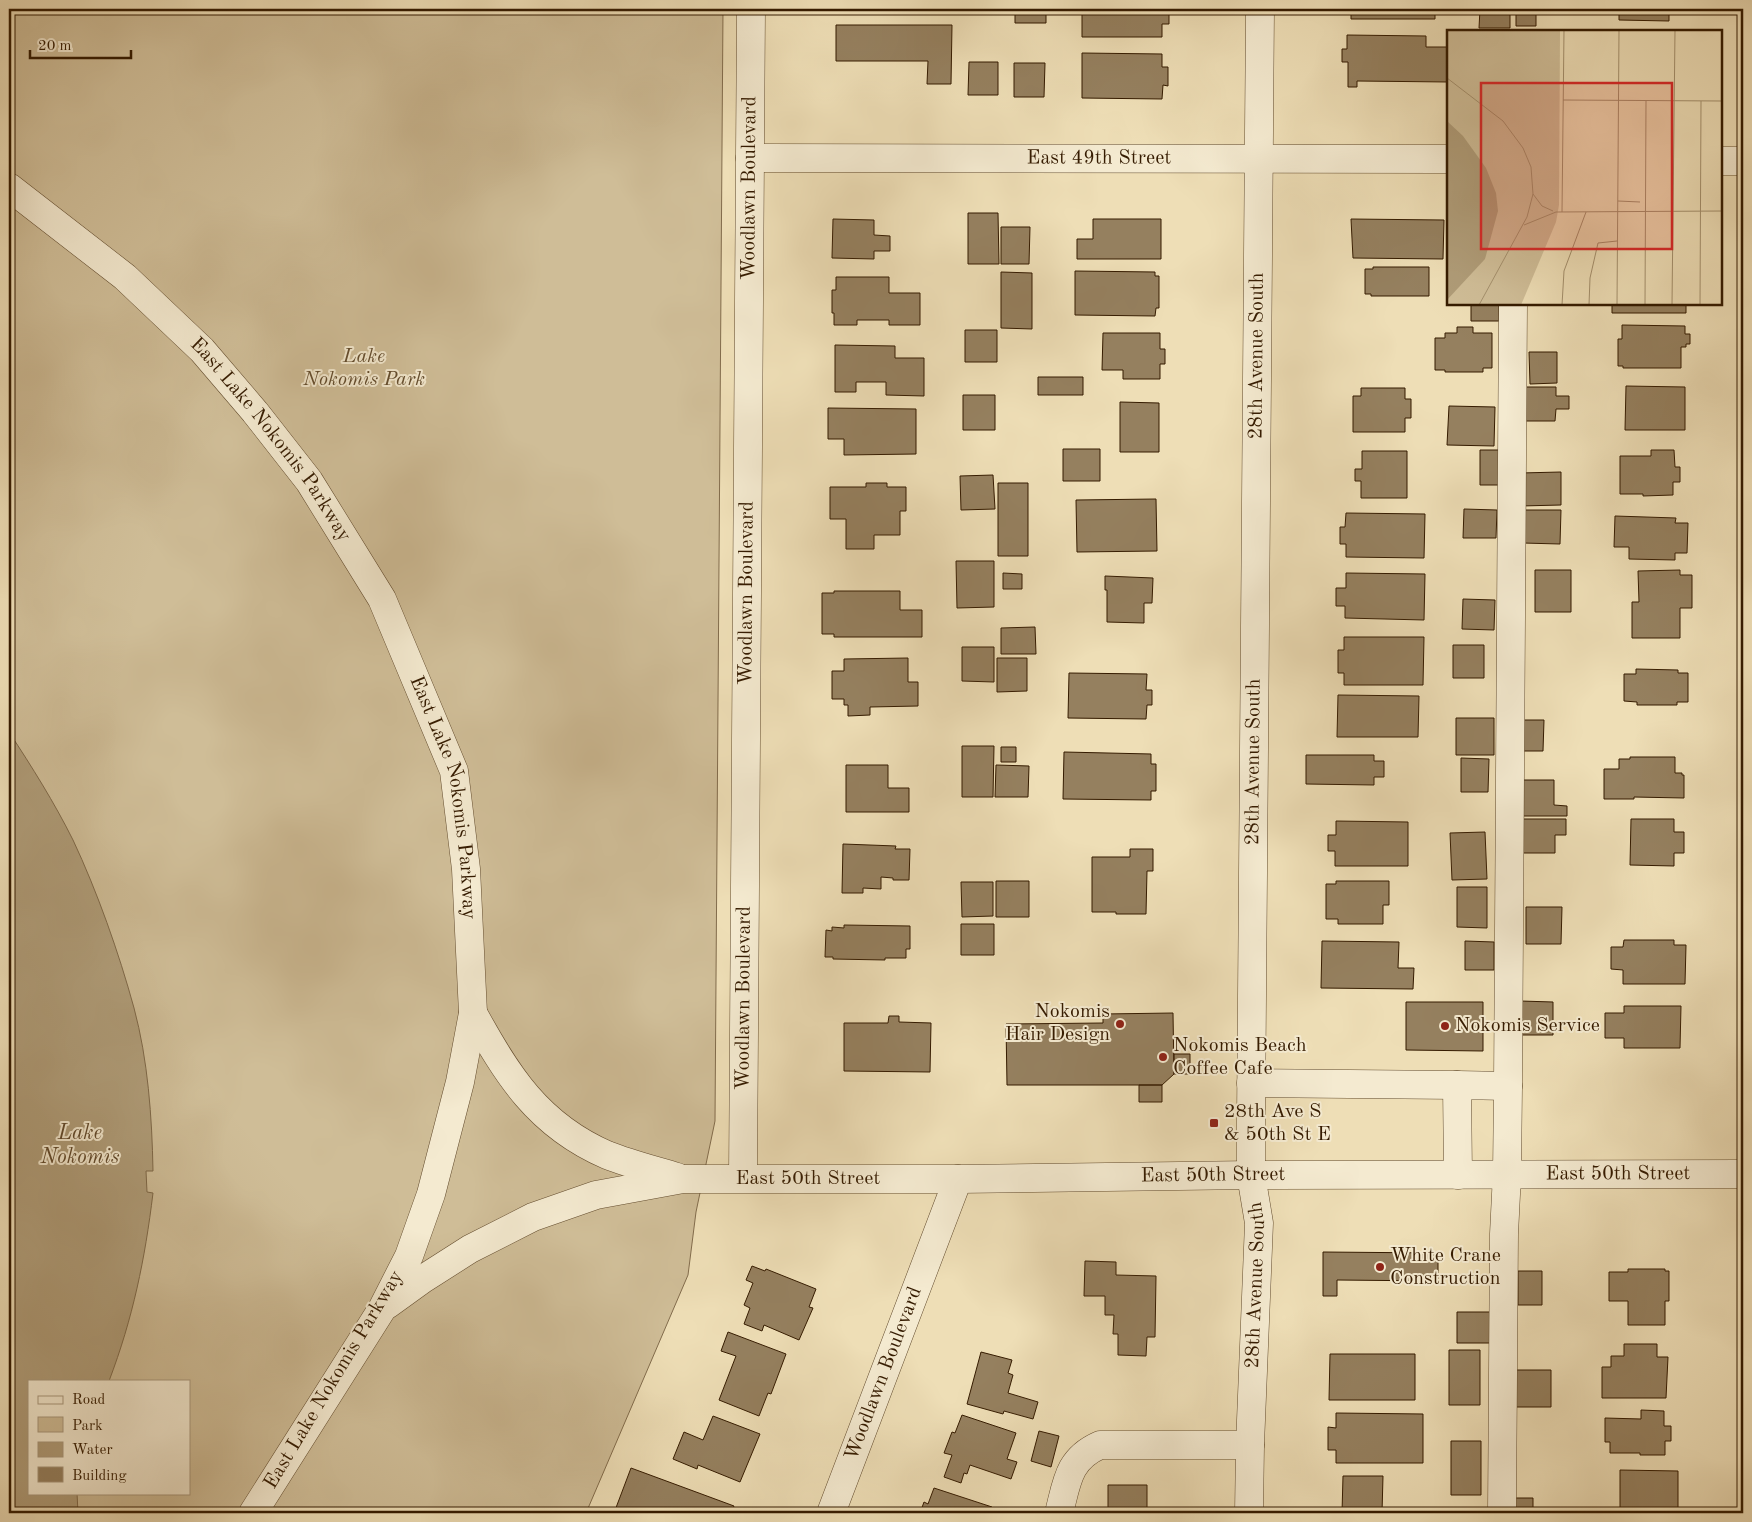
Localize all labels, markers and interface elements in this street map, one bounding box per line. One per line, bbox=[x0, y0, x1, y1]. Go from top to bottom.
scale bar bbox=[30, 28, 131, 60]
inset map bbox=[1447, 30, 1722, 305]
text: 20 m bbox=[38, 39, 72, 54]
street label: Woodlawn Boulevard bbox=[739, 96, 760, 280]
street label: East 49th Street bbox=[1027, 148, 1171, 169]
street label: 28th Avenue South bbox=[1247, 272, 1268, 439]
street label: East Lake Nokomis Parkway bbox=[186, 334, 354, 546]
park label: Lake Nokomis Park bbox=[302, 347, 425, 390]
street label: Woodlawn Boulevard bbox=[736, 501, 758, 685]
street label: East Lake Nokomis Parkway bbox=[405, 673, 478, 920]
street label: 28th Avenue South bbox=[1243, 678, 1265, 845]
street label: Woodlawn Boulevard bbox=[734, 906, 755, 1090]
place label: Nokomis Hair Design bbox=[1005, 1002, 1110, 1045]
place label: Nokomis Service bbox=[1455, 1016, 1600, 1036]
marker: Nokomis Hair Design bbox=[1114, 1018, 1126, 1030]
marker: Nokomis Service bbox=[1439, 1020, 1451, 1032]
place label: Nokomis Beach Coffee Cafe bbox=[1173, 1036, 1307, 1079]
marker: Nokomis Beach Coffee Cafe bbox=[1157, 1051, 1169, 1063]
place label: 28th Ave S & 50th St E bbox=[1224, 1102, 1331, 1145]
marker: 28th Ave S & 50th St E bbox=[1208, 1117, 1220, 1129]
water label: Lake Nokomis bbox=[39, 1123, 120, 1168]
street label: East 50th Street bbox=[1546, 1164, 1690, 1184]
street label: East 50th Street bbox=[1140, 1165, 1285, 1187]
street label: East 50th Street bbox=[736, 1169, 880, 1189]
street label: 28th Avenue South bbox=[1243, 1200, 1269, 1369]
place label: White Crane Construction bbox=[1390, 1246, 1501, 1289]
marker: White Crane Construction bbox=[1374, 1261, 1386, 1273]
street label: East Lake Nokomis Parkway bbox=[261, 1267, 407, 1493]
street label: Woodlawn Boulevard bbox=[842, 1284, 926, 1463]
legend bbox=[28, 1380, 190, 1494]
text: Road bbox=[72, 1393, 106, 1408]
text: Park bbox=[72, 1419, 103, 1434]
text: Water bbox=[72, 1443, 113, 1458]
text: Building bbox=[72, 1469, 127, 1484]

